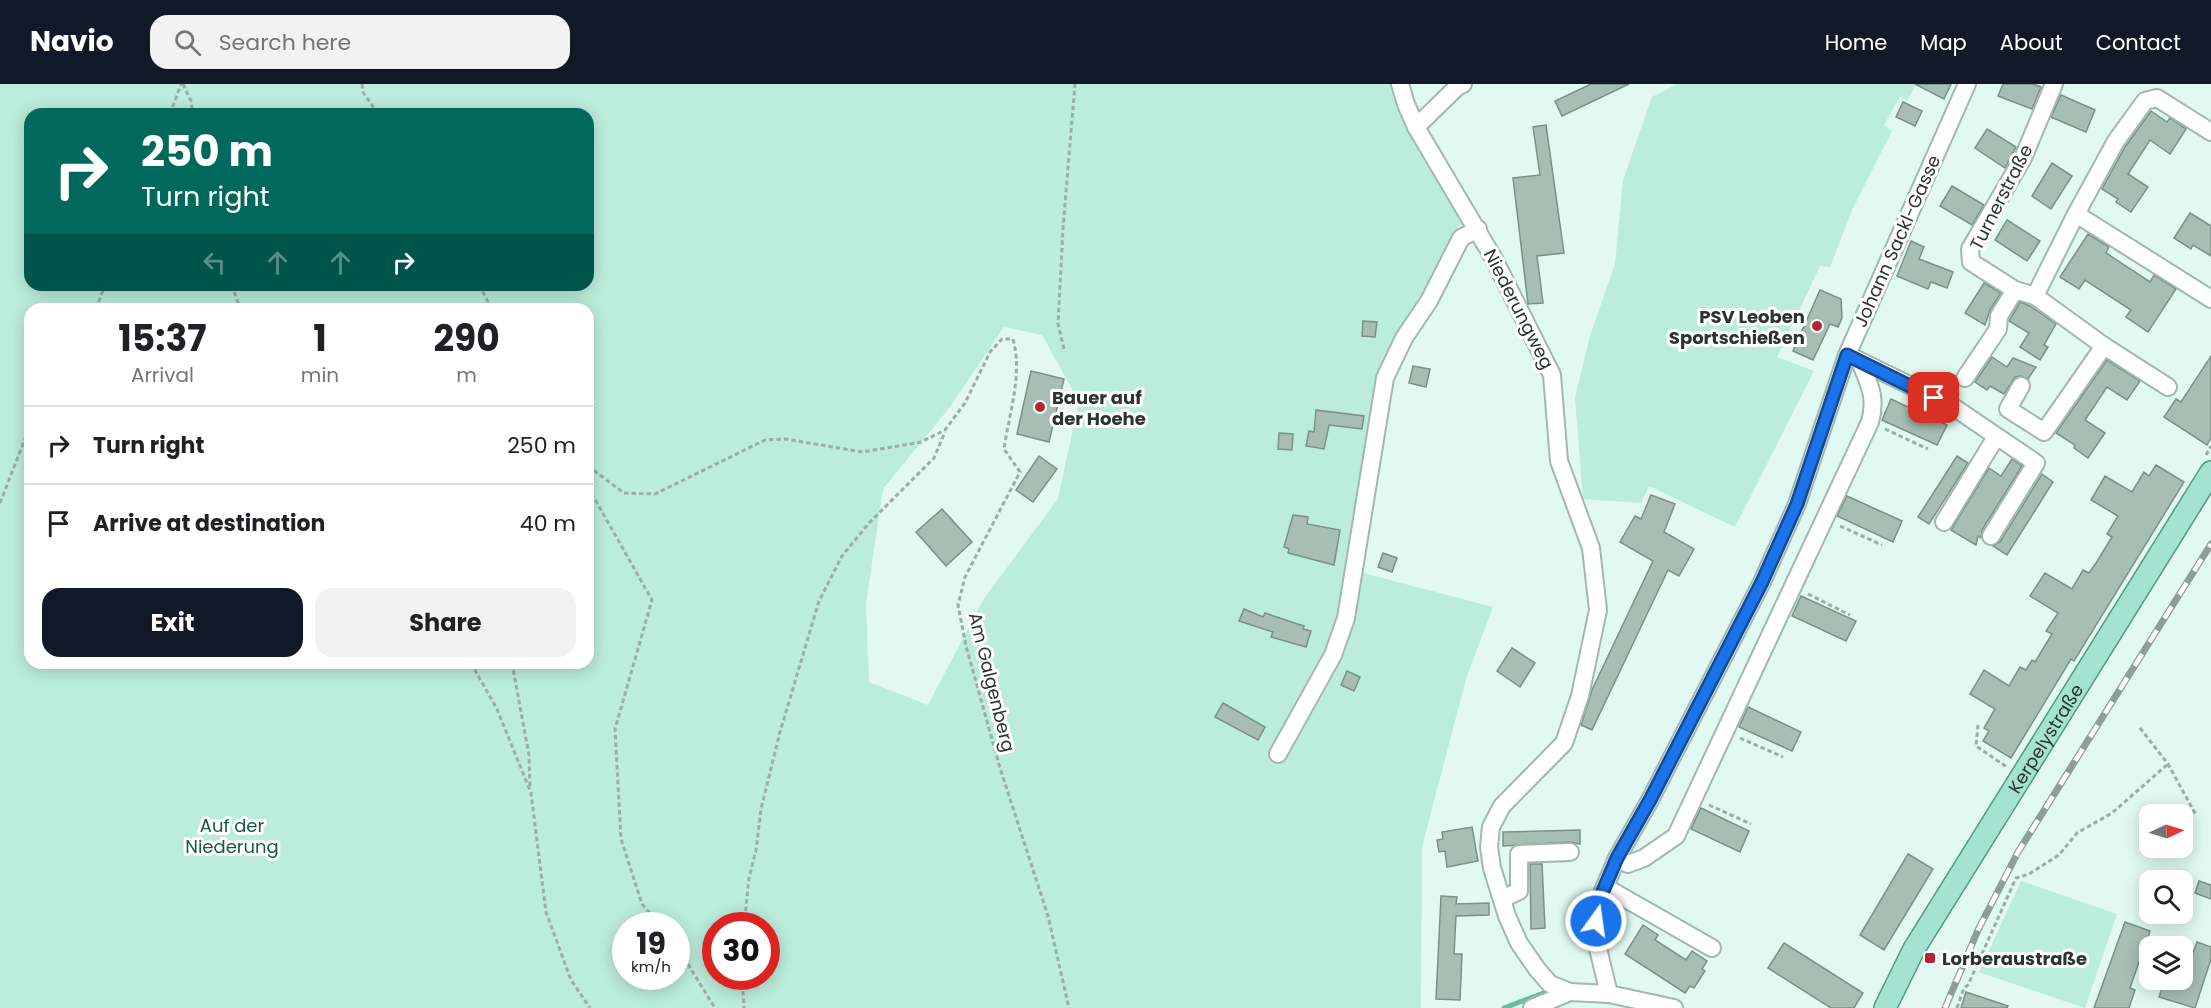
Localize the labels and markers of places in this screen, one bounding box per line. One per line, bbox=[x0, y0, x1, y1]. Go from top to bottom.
place label: PSV Leoben Sportschießen bbox=[1669, 304, 1805, 350]
marker: PSV Leoben Sportschießen bbox=[1810, 319, 1824, 333]
pin bbox=[1908, 372, 1959, 423]
place label: Bauer auf der Hoehe bbox=[1052, 385, 1146, 431]
marker: Bauer auf der Hoehe bbox=[1033, 400, 1047, 414]
place label: Lorberaustraße bbox=[1942, 946, 2087, 971]
marker: Lorberaustraße bbox=[1923, 951, 1937, 965]

